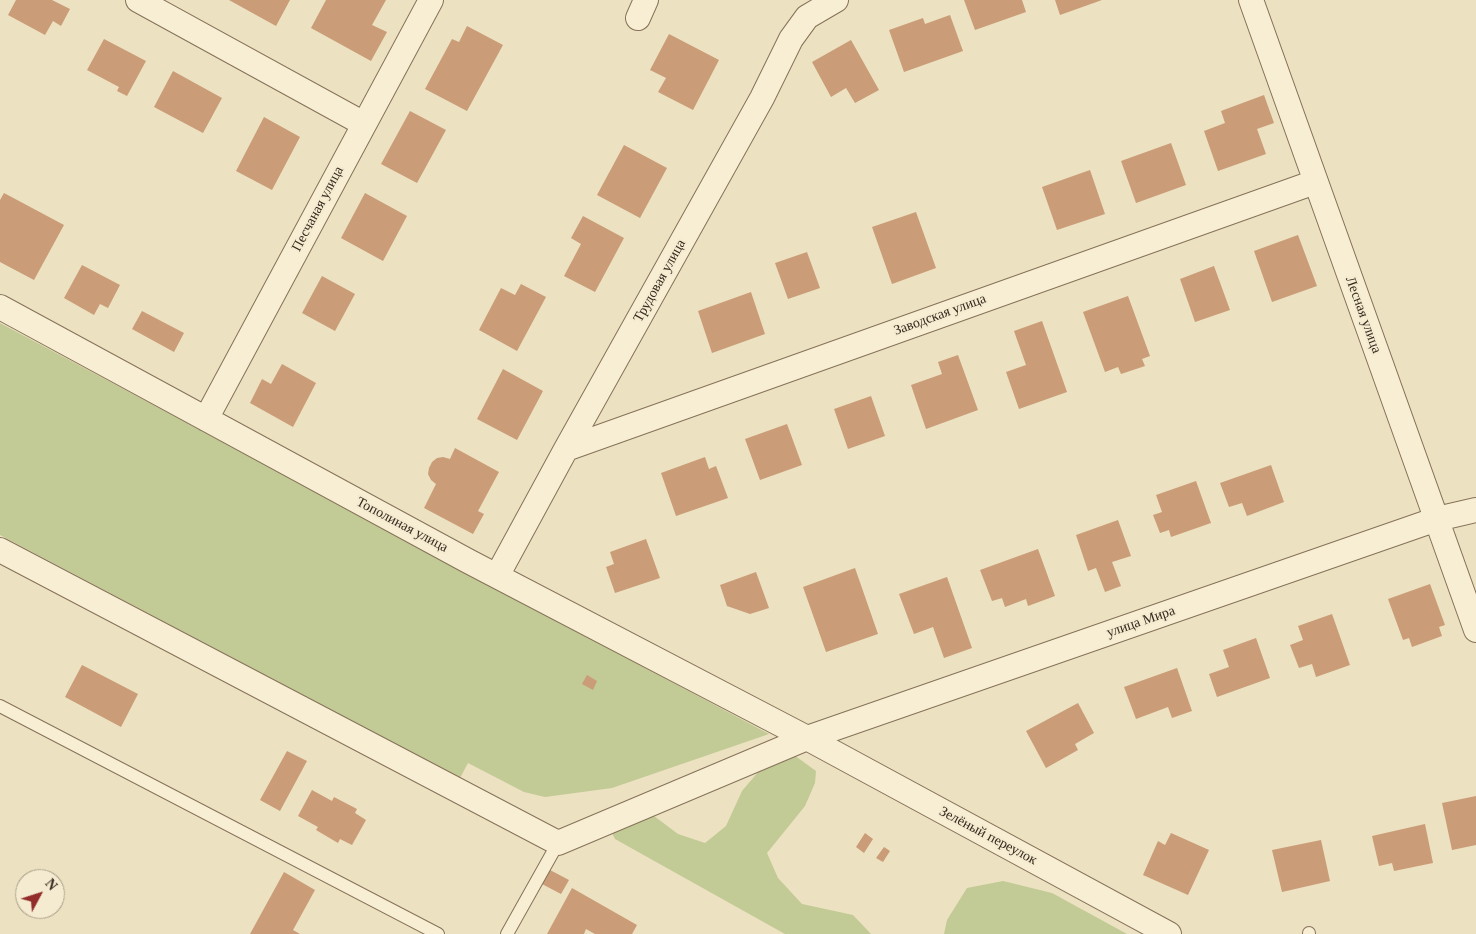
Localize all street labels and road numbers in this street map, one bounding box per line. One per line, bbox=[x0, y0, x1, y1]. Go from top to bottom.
street label: Песчаная улица bbox=[289, 164, 347, 254]
street label: Трудовая улица bbox=[630, 237, 690, 325]
street label: Лесная улица bbox=[1341, 274, 1385, 356]
street label: Заводская улица bbox=[892, 291, 988, 339]
street label: Тополиная улица bbox=[353, 494, 451, 556]
street label: улица Мира bbox=[1105, 602, 1177, 642]
street label: Зелёный переулок bbox=[936, 803, 1040, 869]

